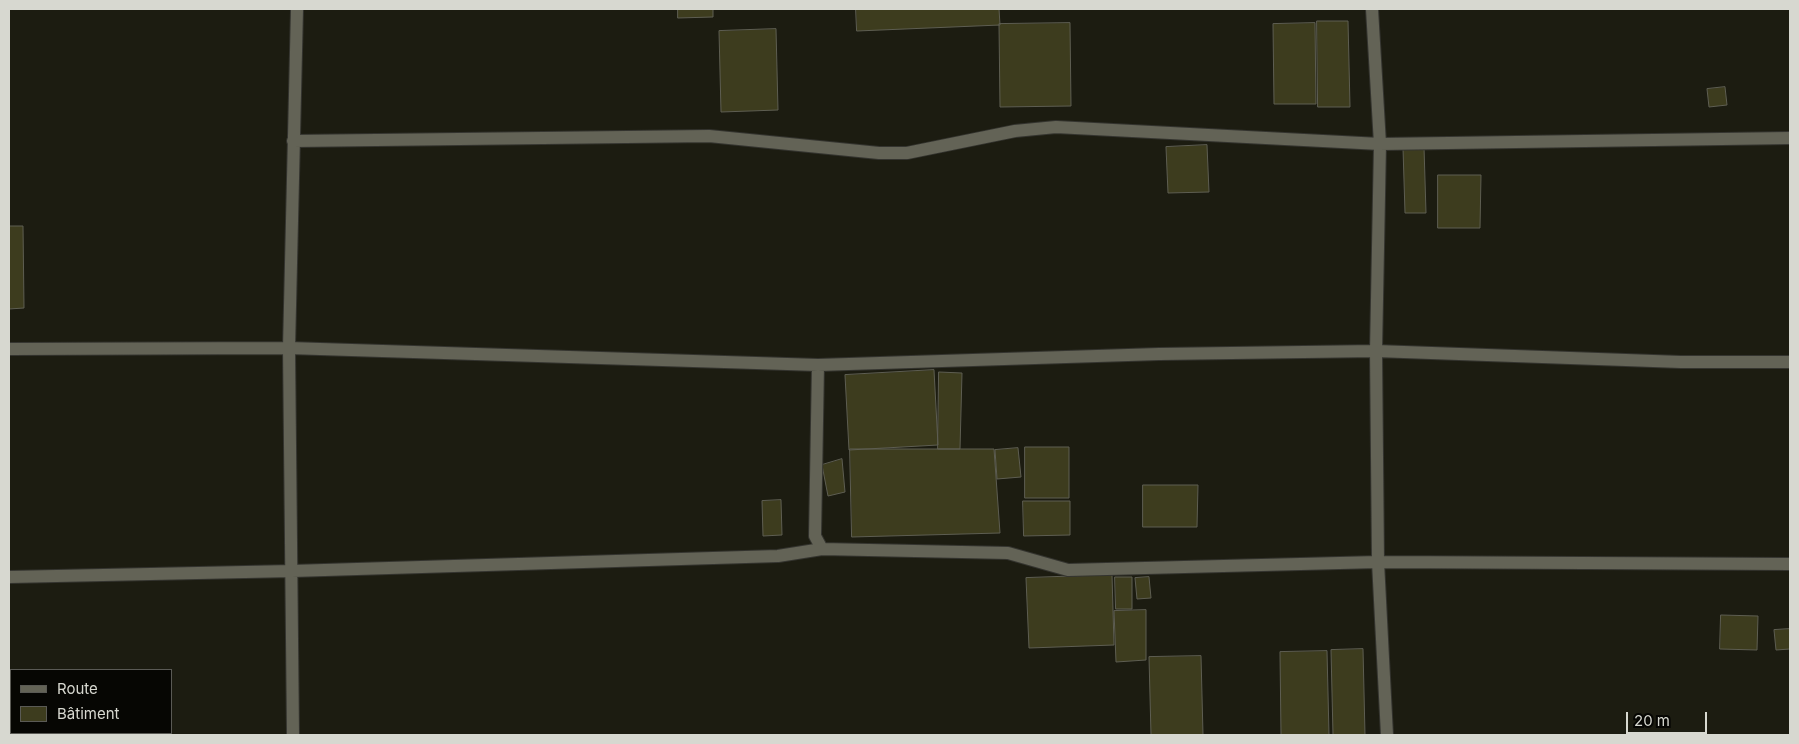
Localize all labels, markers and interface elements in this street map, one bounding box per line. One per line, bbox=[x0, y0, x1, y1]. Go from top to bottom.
legend bbox=[10, 669, 172, 734]
text: Route bbox=[57, 679, 98, 698]
scale bar bbox=[1629, 702, 1710, 734]
text: Bâtiment bbox=[57, 704, 119, 723]
text: 20 m bbox=[1634, 711, 1670, 730]

